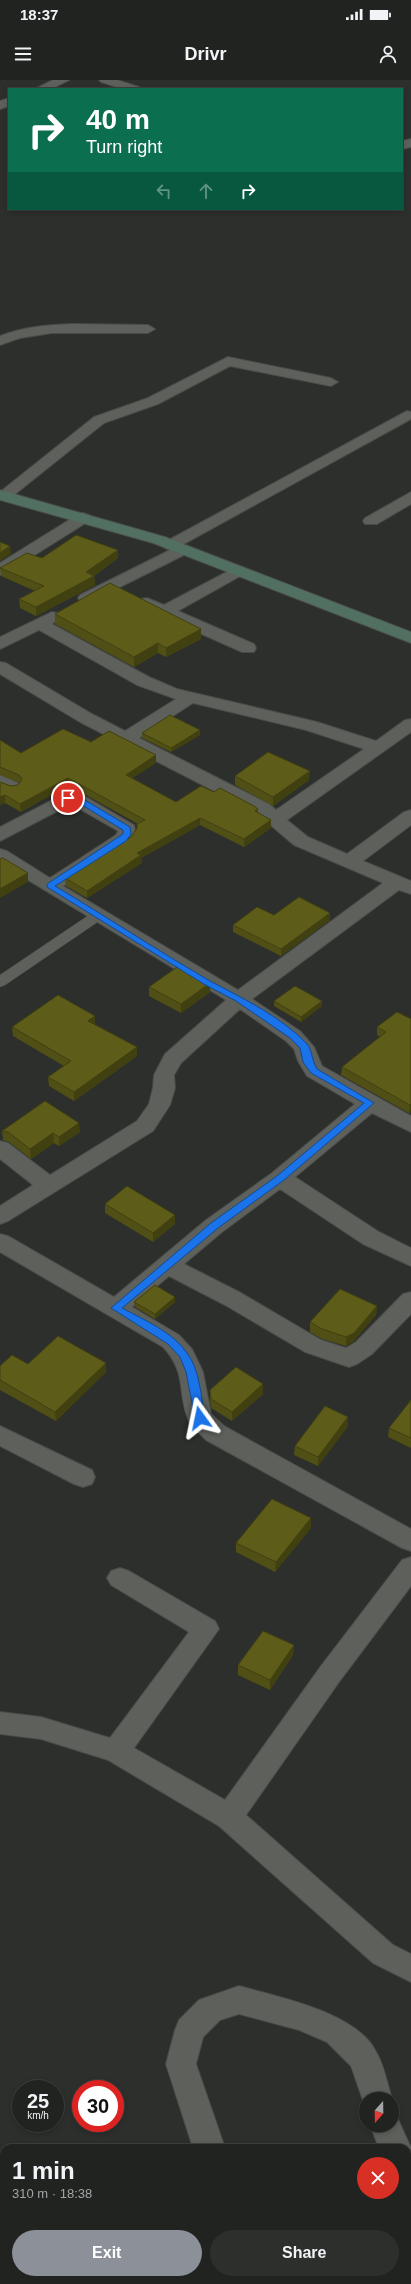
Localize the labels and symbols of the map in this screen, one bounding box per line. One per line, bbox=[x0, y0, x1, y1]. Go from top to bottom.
pin bbox=[51, 781, 85, 815]
position arrow bbox=[179, 1397, 221, 1439]
speed limit sign: 30 bbox=[72, 2080, 124, 2132]
north arrow bbox=[359, 2092, 399, 2132]

